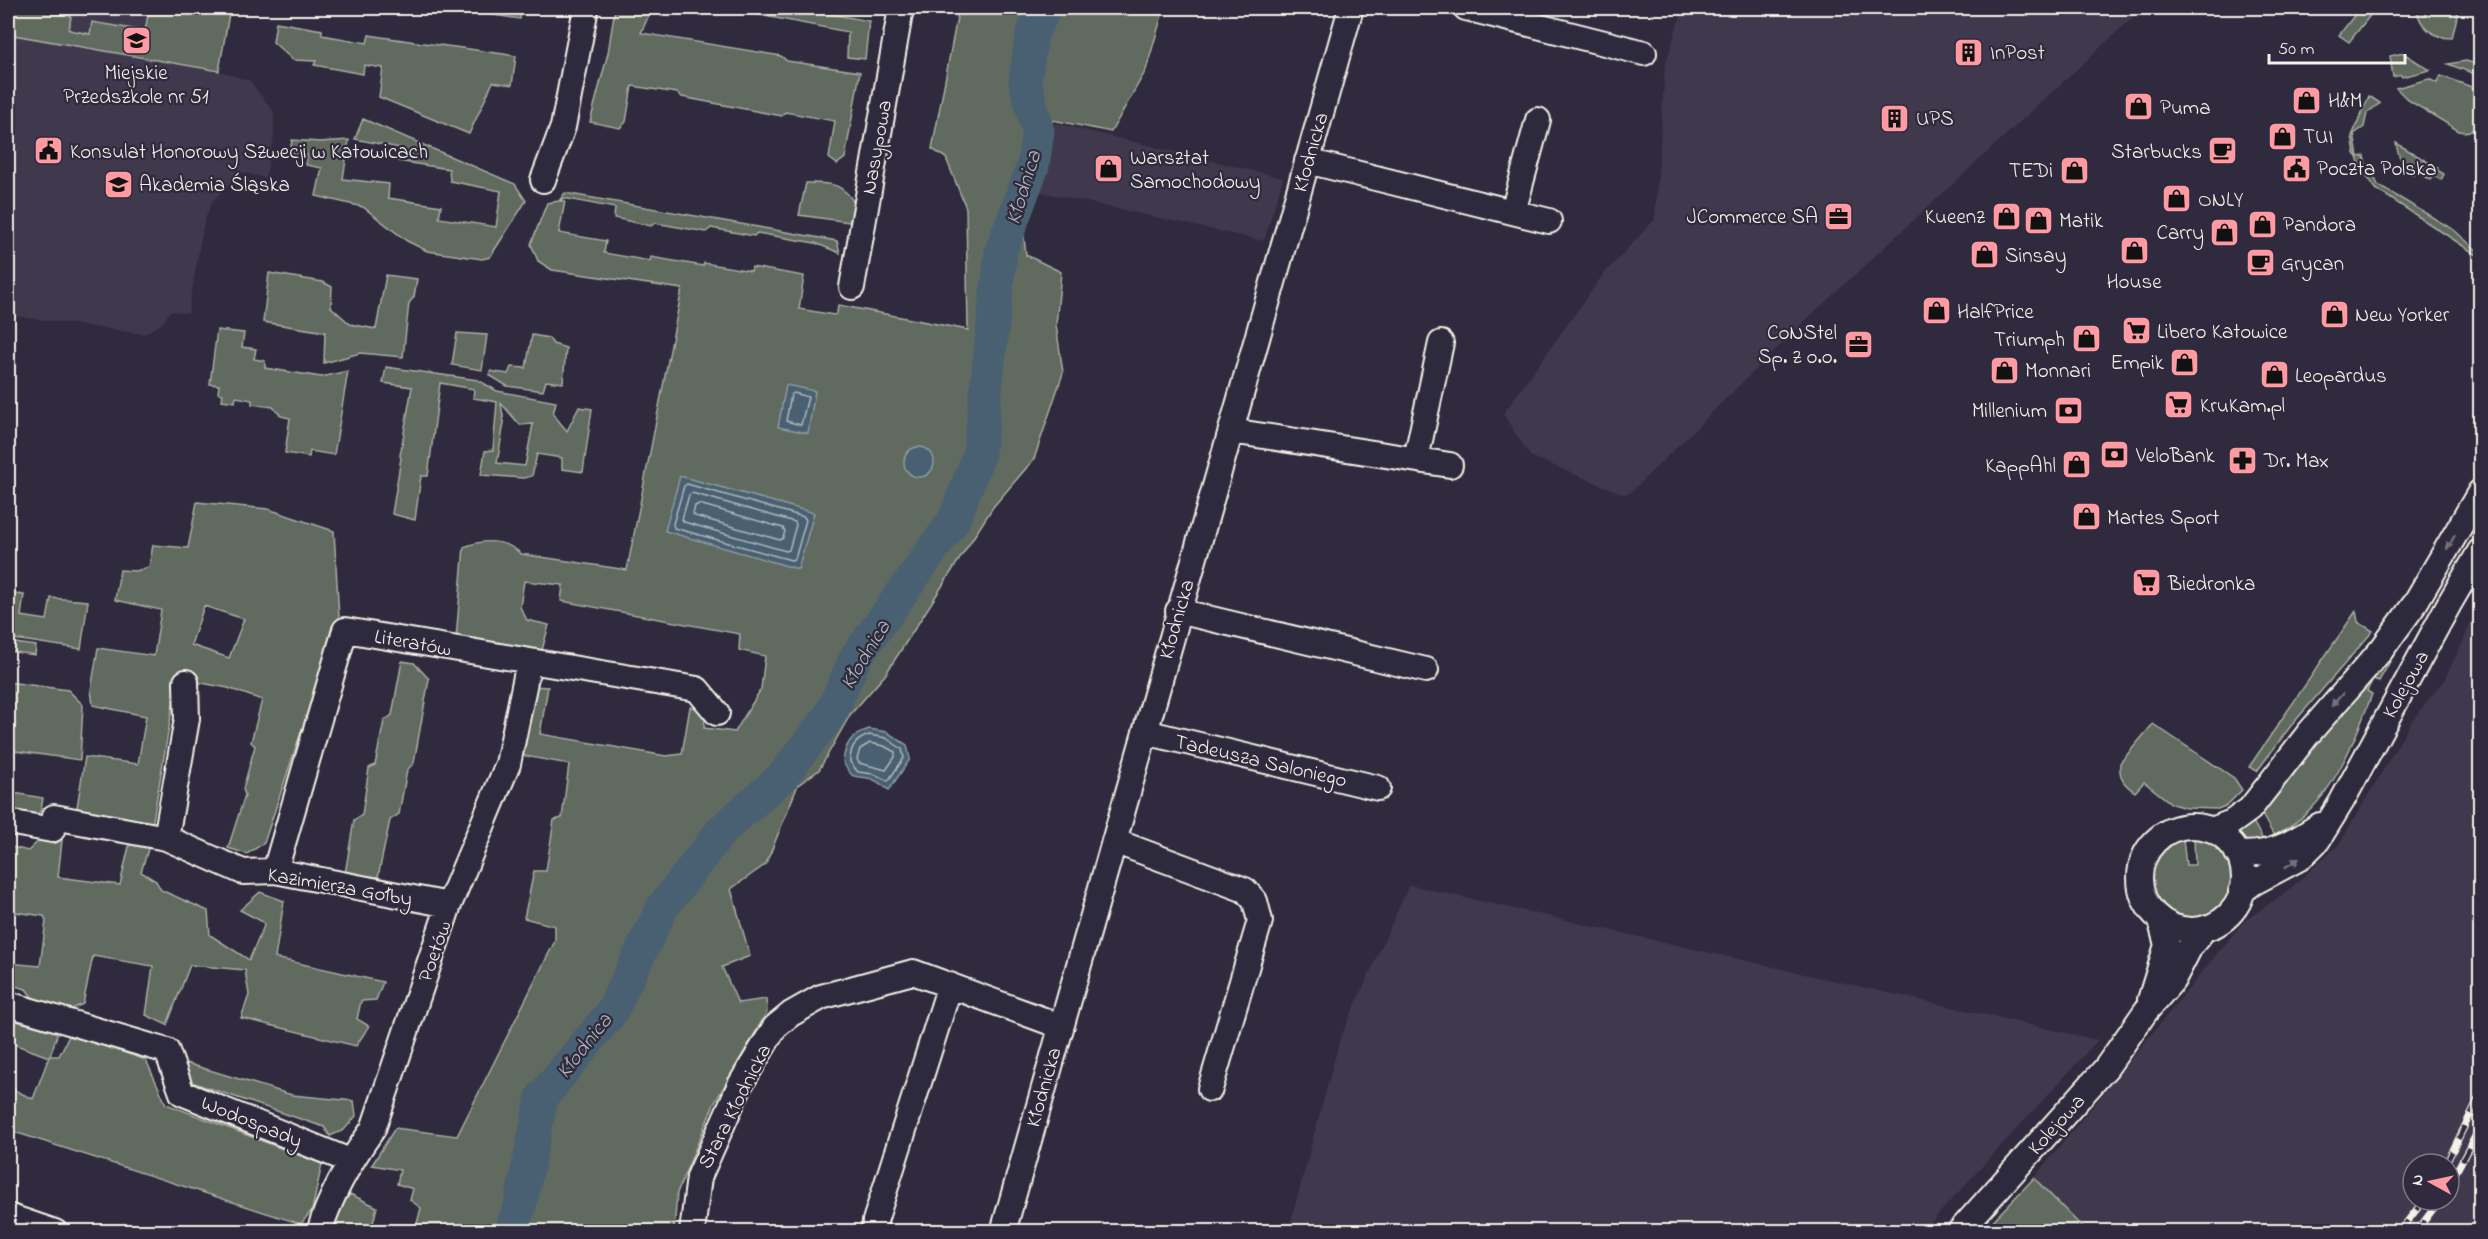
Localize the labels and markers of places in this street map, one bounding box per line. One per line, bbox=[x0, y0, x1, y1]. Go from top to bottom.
school or university icon: Miejskie Przedszkole nr 51 bbox=[120, 25, 152, 57]
building icon: InPost bbox=[1953, 36, 1985, 68]
place label: InPost bbox=[1990, 39, 2045, 69]
place label: Miejskie Przedszkole nr 51 bbox=[63, 59, 209, 113]
shop icon: H&M bbox=[2291, 84, 2323, 116]
place label: H&M bbox=[2328, 87, 2363, 117]
shop icon: Puma bbox=[2123, 91, 2155, 123]
place label: Puma bbox=[2160, 94, 2210, 124]
building icon: UPS bbox=[1879, 102, 1911, 134]
place label: UPS bbox=[1916, 105, 1954, 135]
shop icon: TUI bbox=[2266, 120, 2298, 152]
place label: TUI bbox=[2303, 123, 2333, 153]
public building icon: Konsulat Honorowy Szwecji w Katowicach bbox=[33, 135, 65, 167]
cafe icon: Starbucks bbox=[2207, 135, 2239, 167]
place label: Konsulat Honorowy Szwecji w Katowicach bbox=[70, 138, 428, 170]
place label: Starbucks bbox=[2111, 138, 2202, 168]
place label: Warsztat Samochodowy bbox=[1130, 144, 1260, 200]
public building icon: Poczta Polska bbox=[2280, 152, 2312, 184]
shop icon: Warsztat Samochodowy bbox=[1093, 153, 1125, 185]
shop icon: TEDi bbox=[2058, 154, 2090, 186]
place label: Poczta Polska bbox=[2317, 155, 2437, 185]
place label: TEDi bbox=[2009, 157, 2053, 187]
school or university icon: Akademia Śląska bbox=[102, 168, 134, 200]
place label: Akademia Śląska bbox=[139, 171, 290, 201]
shop icon: ONLY bbox=[2161, 183, 2193, 215]
place label: ONLY bbox=[2198, 186, 2244, 216]
office icon: JCommerce SA bbox=[1823, 200, 1855, 232]
shop icon: Kueenz bbox=[1990, 200, 2022, 232]
place label: JCommerce SA bbox=[1686, 203, 1818, 233]
place label: Kueenz bbox=[1925, 203, 1985, 233]
shop icon: Matik bbox=[2022, 204, 2054, 236]
place label: Matik bbox=[2059, 207, 2104, 237]
shop icon: Pandora bbox=[2246, 208, 2278, 240]
place label: Pandora bbox=[2283, 211, 2356, 241]
shop icon: Carry bbox=[2209, 216, 2241, 248]
place label: Carry bbox=[2156, 219, 2204, 251]
shop icon: House bbox=[2118, 234, 2150, 266]
shop icon: Sinsay bbox=[1968, 239, 2000, 271]
place label: Sinsay bbox=[2005, 242, 2066, 274]
cafe icon: Grycan bbox=[2244, 247, 2276, 279]
place label: Grycan bbox=[2281, 250, 2344, 282]
place label: House bbox=[2106, 268, 2162, 298]
shop icon: HalfPrice bbox=[1920, 295, 1952, 327]
place label: HalfPrice bbox=[1957, 298, 2034, 328]
shop icon: New Yorker bbox=[2318, 298, 2350, 330]
place label: New Yorker bbox=[2355, 301, 2450, 331]
supermarket icon: Libero Katowice bbox=[2120, 315, 2152, 347]
place label: Libero Katowice bbox=[2157, 318, 2288, 348]
place label: CoNStel Sp. z o.o. bbox=[1758, 319, 1837, 373]
shop icon: Triumph bbox=[2070, 323, 2102, 355]
place label: Triumph bbox=[1994, 326, 2065, 356]
office icon: CoNStel Sp. z o.o. bbox=[1842, 328, 1874, 360]
shop icon: Empik bbox=[2169, 346, 2201, 378]
place label: Empik bbox=[2111, 349, 2165, 379]
shop icon: Monnari bbox=[1988, 354, 2020, 386]
place label: Monnari bbox=[2025, 357, 2091, 387]
shop icon: Leopardus bbox=[2258, 359, 2290, 391]
place label: Leopardus bbox=[2295, 362, 2387, 392]
supermarket icon: KruKam.pl bbox=[2163, 389, 2195, 421]
place label: KruKam.pl bbox=[2200, 392, 2285, 422]
bank icon: Millenium bbox=[2052, 394, 2084, 426]
place label: Millenium bbox=[1972, 397, 2047, 427]
bank icon: VeloBank bbox=[2099, 439, 2131, 471]
place label: VeloBank bbox=[2135, 442, 2216, 472]
pharmacy icon: Dr. Max bbox=[2227, 444, 2259, 476]
place label: Dr. Max bbox=[2263, 447, 2329, 477]
shop icon: KappAhl bbox=[2061, 449, 2093, 481]
place label: KappAhl bbox=[1985, 452, 2056, 482]
shop icon: Martes Sport bbox=[2070, 501, 2102, 533]
place label: Martes Sport bbox=[2107, 504, 2219, 534]
supermarket icon: Biedronka bbox=[2131, 567, 2163, 599]
place label: Biedronka bbox=[2167, 570, 2255, 600]

